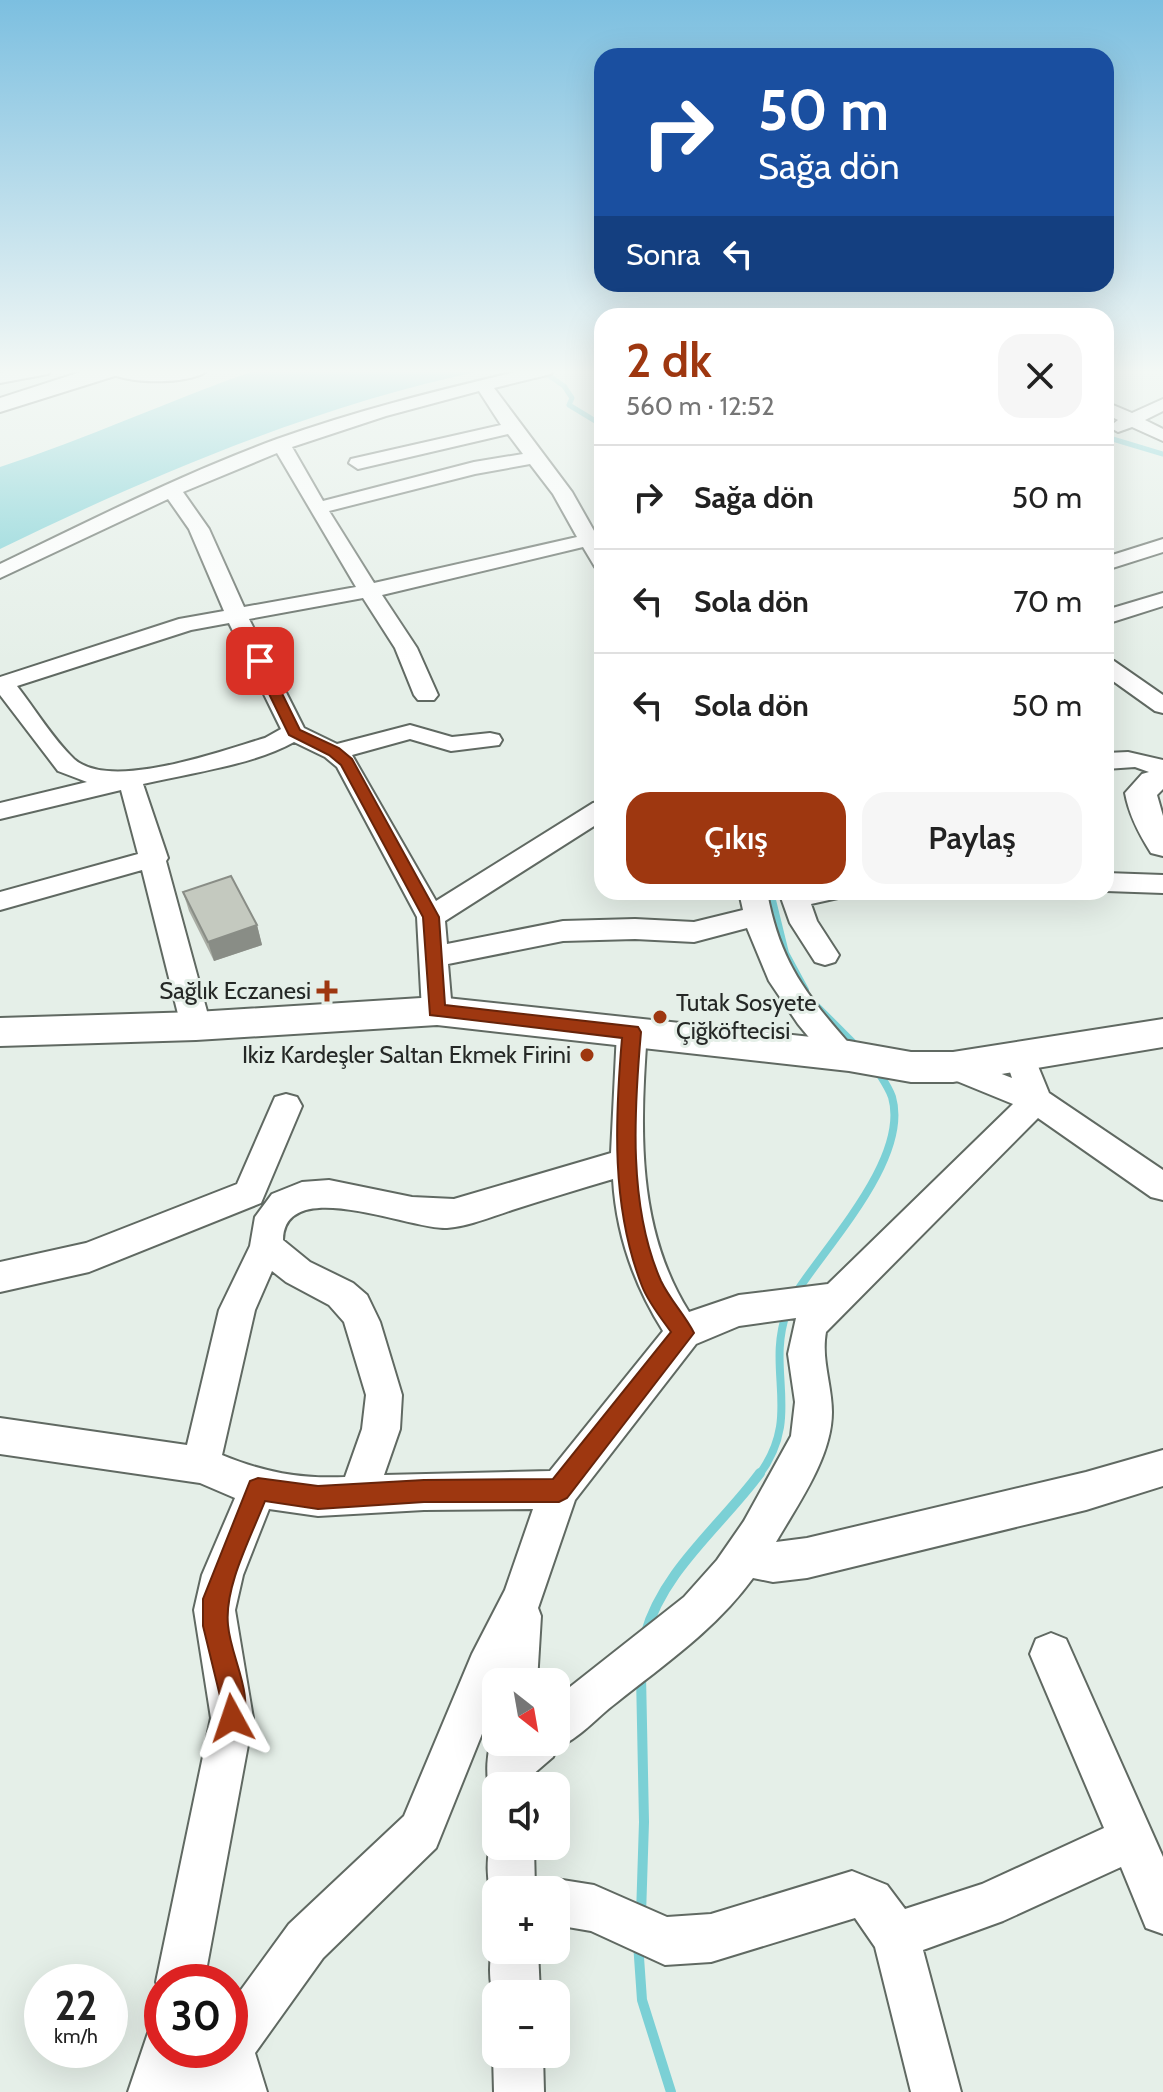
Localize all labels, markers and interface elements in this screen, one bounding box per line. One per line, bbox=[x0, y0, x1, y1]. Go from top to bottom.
text: 50 m bbox=[758, 76, 889, 144]
icon: right bbox=[626, 80, 730, 184]
text: Sağa dön bbox=[758, 144, 900, 188]
icon: left bbox=[716, 232, 760, 276]
text: Sonra bbox=[626, 236, 700, 273]
text: 2 dk bbox=[626, 331, 712, 389]
button: close bbox=[998, 334, 1082, 418]
text: 560 m · 12:52 bbox=[626, 390, 775, 422]
icon: right bbox=[626, 475, 670, 519]
text: Sağa dön bbox=[694, 479, 814, 516]
text: 50 m bbox=[1012, 479, 1082, 516]
icon: left bbox=[626, 579, 670, 623]
text: Sola dön bbox=[694, 583, 809, 620]
text: 70 m bbox=[1013, 583, 1082, 620]
pin bbox=[226, 627, 294, 695]
icon: arrive bbox=[238, 639, 282, 683]
icon: left bbox=[626, 683, 670, 727]
text: Sola dön bbox=[694, 687, 809, 724]
text: 50 m bbox=[1012, 687, 1082, 724]
button: Çıkış bbox=[626, 792, 846, 884]
button: Paylaş bbox=[862, 792, 1082, 884]
place label: Sağlık Eczanesi bbox=[159, 976, 311, 1005]
marker: Sağlık Eczanesi bbox=[318, 982, 336, 1000]
place label: Tutak Sosyete Çiğköftecisi bbox=[676, 988, 817, 1045]
marker: Tutak Sosyete Çiğköftecisi bbox=[651, 1008, 669, 1026]
place label: Ikiz Kardeşler Saltan Ekmek Firini bbox=[242, 1040, 571, 1069]
marker: Ikiz Kardeşler Saltan Ekmek Firini bbox=[578, 1046, 596, 1064]
north arrow bbox=[482, 1668, 570, 1756]
map controls bbox=[482, 1668, 570, 2068]
position arrow bbox=[190, 1676, 274, 1760]
button: sound bbox=[482, 1772, 570, 1860]
button: + bbox=[482, 1876, 570, 1964]
speed limit sign: 30 bbox=[144, 1964, 248, 2068]
button: − bbox=[482, 1980, 570, 2068]
text: 22 bbox=[55, 1981, 97, 2030]
text: km/h bbox=[54, 2024, 98, 2048]

